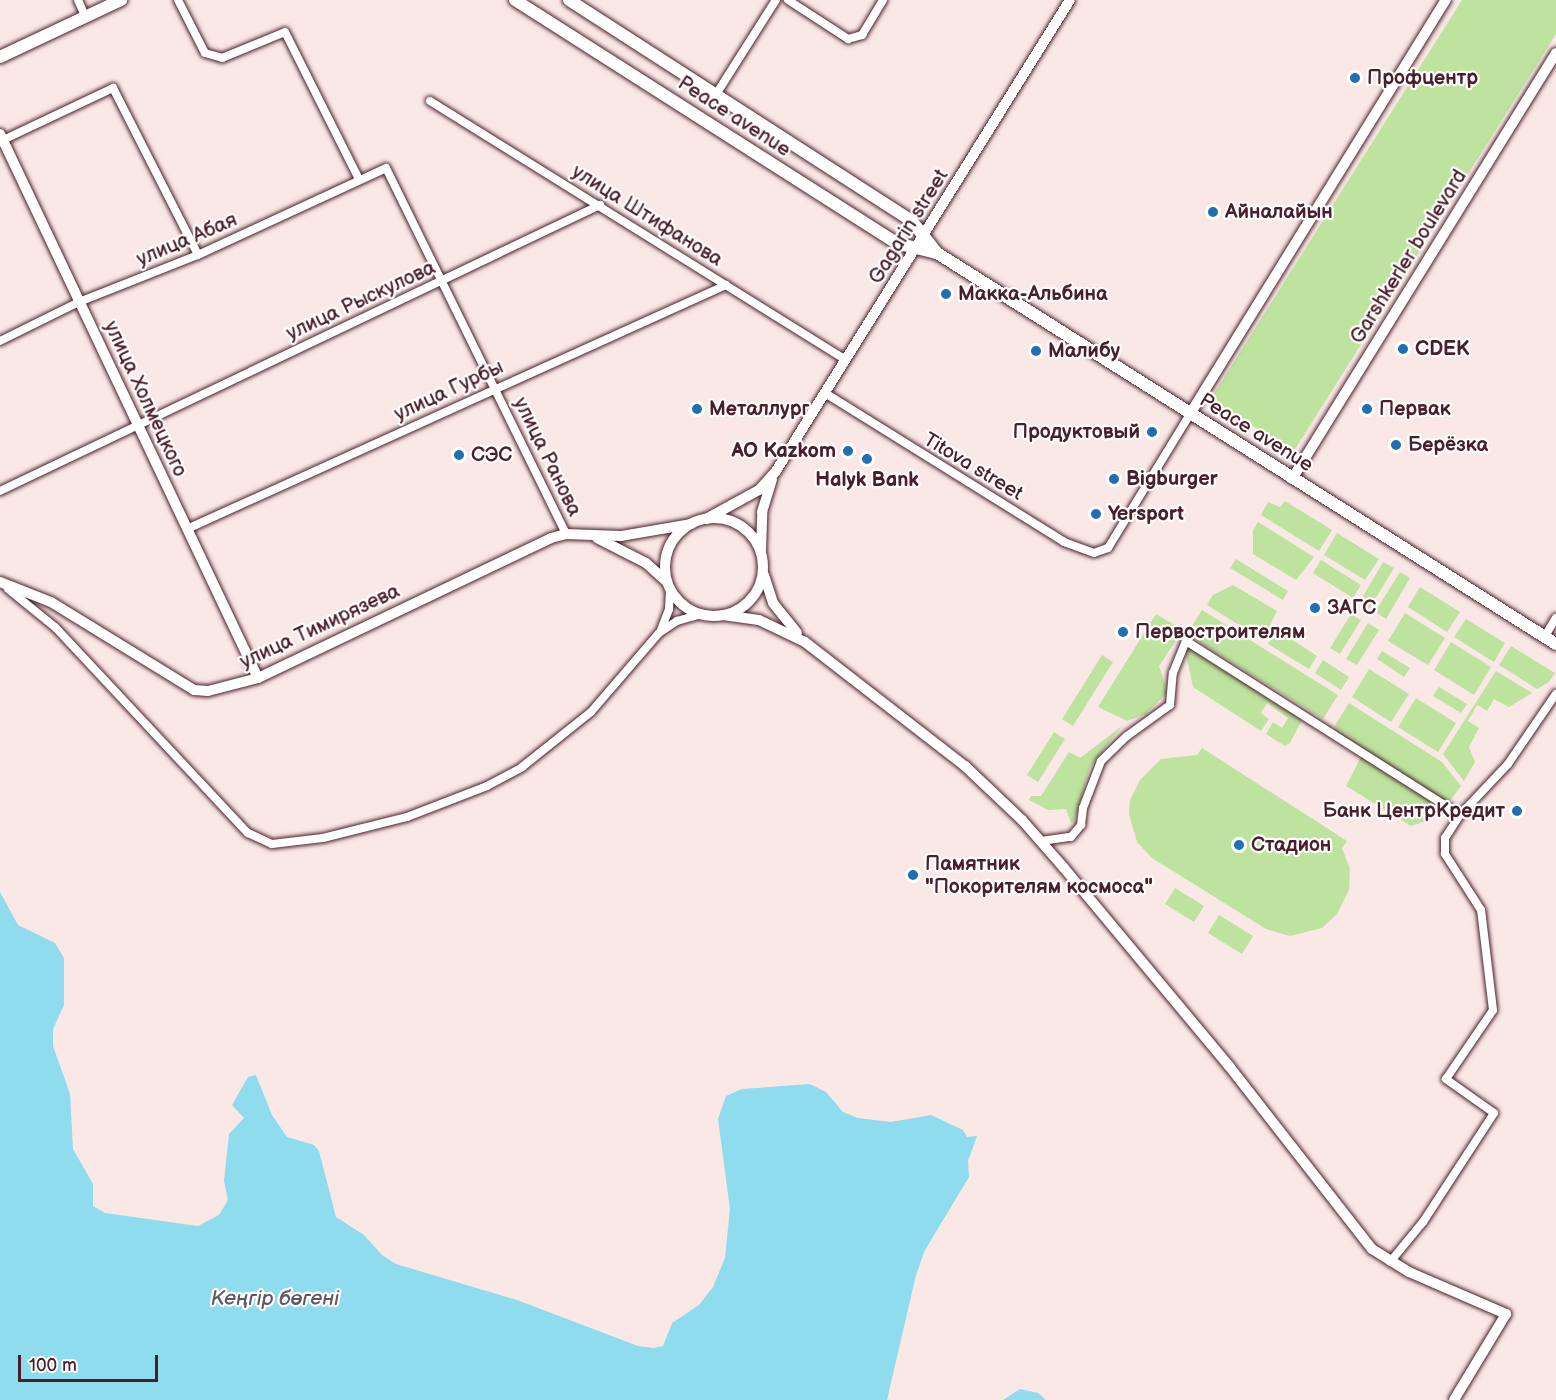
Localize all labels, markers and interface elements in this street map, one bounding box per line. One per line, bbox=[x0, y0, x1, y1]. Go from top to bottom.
place label: Профцентр bbox=[1367, 66, 1478, 90]
marker: Профцентр bbox=[1348, 71, 1362, 85]
street label: Peace avenue bbox=[673, 72, 795, 162]
street label: улица Штифанова bbox=[567, 160, 727, 272]
street label: Gagarin street bbox=[864, 165, 954, 289]
street label: Garshkerler boulevard bbox=[1346, 166, 1472, 348]
place label: Айналайын bbox=[1225, 200, 1333, 224]
marker: Айналайын bbox=[1206, 205, 1220, 219]
street label: улица Абая bbox=[133, 208, 241, 272]
street label: улица Рыскулова bbox=[283, 256, 439, 346]
place label: Макка-Альбина bbox=[958, 282, 1108, 306]
marker: Макка-Альбина bbox=[939, 287, 953, 301]
street label: улица Холмецкого bbox=[98, 317, 192, 481]
place label: CDEK bbox=[1415, 337, 1470, 361]
place label: Малибу bbox=[1048, 339, 1120, 363]
marker: CDEK bbox=[1396, 342, 1410, 356]
marker: Малибу bbox=[1029, 344, 1043, 358]
street label: улица Гурбы bbox=[391, 355, 507, 427]
street label: Peace avenue bbox=[1195, 388, 1317, 478]
street label: улица Ранова bbox=[508, 394, 586, 520]
place label: Металлург bbox=[709, 397, 809, 421]
place label: Первак bbox=[1379, 397, 1450, 421]
marker: Металлург bbox=[690, 402, 704, 416]
marker: Первак bbox=[1360, 402, 1374, 416]
place label: Продуктовый bbox=[1013, 420, 1140, 444]
marker: Продуктовый bbox=[1145, 425, 1159, 439]
street label: Titova street bbox=[919, 428, 1027, 506]
place label: Берёзка bbox=[1408, 433, 1488, 457]
marker: Берёзка bbox=[1389, 438, 1403, 452]
place label: AO Kazkom bbox=[731, 439, 836, 463]
place label: СЭС bbox=[471, 443, 512, 467]
marker: AO Kazkom bbox=[841, 444, 855, 458]
marker: СЭС bbox=[452, 448, 466, 462]
marker: Halyk Bank bbox=[860, 452, 874, 466]
place label: Bigburger bbox=[1126, 467, 1218, 491]
place label: Halyk Bank bbox=[815, 468, 919, 492]
marker: Bigburger bbox=[1107, 472, 1121, 486]
place label: Yersport bbox=[1108, 502, 1184, 526]
marker: Yersport bbox=[1089, 507, 1103, 521]
street label: улица Тимирязева bbox=[236, 580, 404, 674]
place label: ЗАГС bbox=[1327, 596, 1376, 620]
marker: ЗАГС bbox=[1308, 601, 1322, 615]
place label: Первостроителям bbox=[1135, 620, 1305, 644]
marker: Первостроителям bbox=[1116, 625, 1130, 639]
place label: Банк ЦентрКредит bbox=[1323, 799, 1505, 823]
marker: Банк ЦентрКредит bbox=[1510, 804, 1524, 818]
place label: Стадион bbox=[1251, 833, 1331, 857]
marker: Стадион bbox=[1232, 838, 1246, 852]
place label: Памятник "Покорителям космоса" bbox=[925, 852, 1153, 899]
marker: Памятник "Покорителям космоса" bbox=[906, 868, 920, 882]
water label: Кеңгір бөгені bbox=[211, 1286, 339, 1312]
scale bar bbox=[21, 1343, 160, 1381]
text: 100 m bbox=[29, 1355, 77, 1376]

